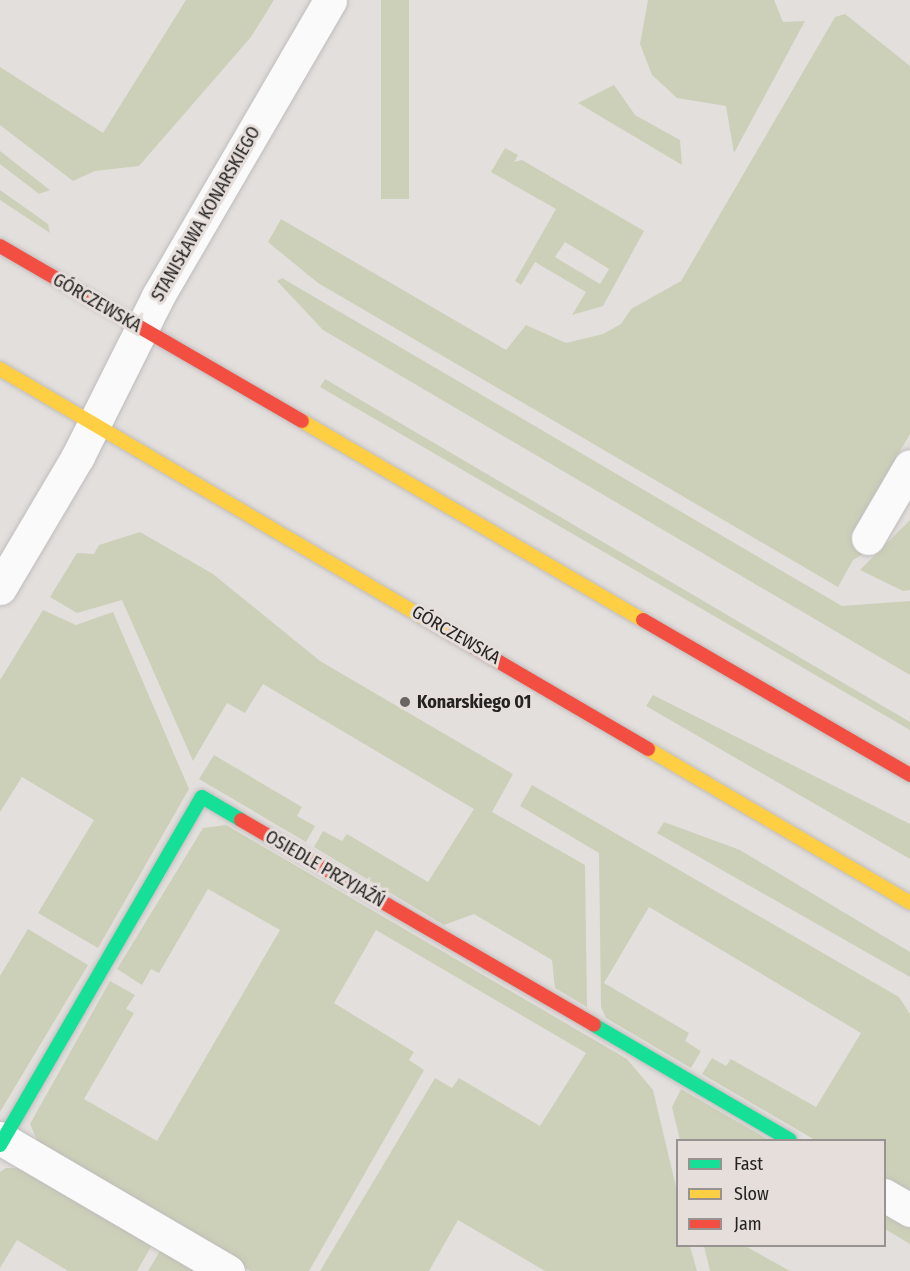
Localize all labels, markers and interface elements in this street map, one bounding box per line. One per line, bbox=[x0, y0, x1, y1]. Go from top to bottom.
street label: STANISŁAWA KONARSKIEGO bbox=[147, 123, 265, 305]
street label: GÓRCZEWSKA bbox=[49, 269, 145, 337]
street label: GÓRCZEWSKA bbox=[408, 601, 504, 669]
place label: Konarskiego 01 bbox=[417, 691, 531, 713]
marker: Konarskiego 01 bbox=[398, 695, 412, 709]
street label: OSIEDLE PRZYJAŹŃ bbox=[261, 826, 389, 912]
legend bbox=[676, 1139, 886, 1247]
text: Fast bbox=[734, 1153, 763, 1175]
text: Slow bbox=[734, 1183, 769, 1205]
text: Jam bbox=[734, 1213, 762, 1235]

